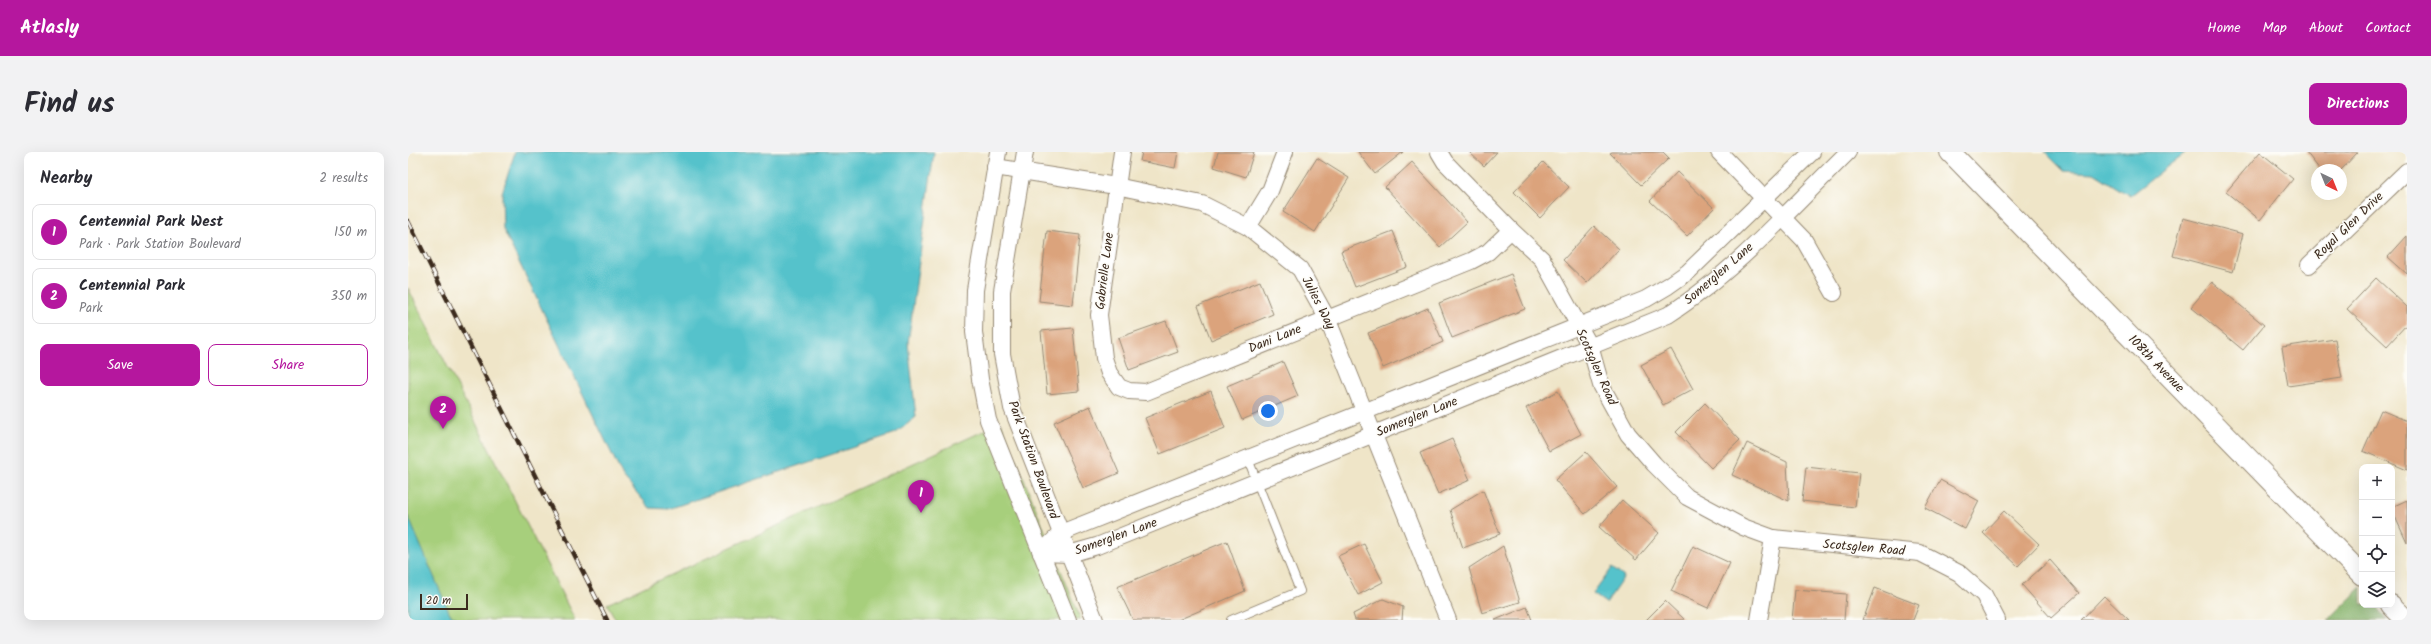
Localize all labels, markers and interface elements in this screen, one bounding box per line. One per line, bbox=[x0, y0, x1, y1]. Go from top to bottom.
text: Atlasly bbox=[20, 13, 79, 43]
text: Home bbox=[2207, 17, 2241, 39]
text: Map bbox=[2263, 17, 2287, 39]
text: About bbox=[2309, 17, 2343, 39]
text: Contact bbox=[2365, 17, 2411, 39]
text: Find us bbox=[24, 82, 115, 127]
button: Directions bbox=[2309, 83, 2407, 125]
north arrow bbox=[2311, 164, 2347, 200]
text: Nearby bbox=[40, 165, 92, 192]
text: 2 results bbox=[320, 168, 368, 189]
street label: Royal Glen Drive bbox=[2309, 187, 2389, 265]
text: Centennial Park West bbox=[79, 210, 223, 234]
text: 1 bbox=[52, 222, 56, 243]
text: 150 m bbox=[334, 222, 367, 243]
street label: Gabrielle Lane bbox=[1090, 231, 1120, 311]
text: Park · Park Station Boulevard bbox=[79, 234, 241, 255]
street label: Somerglen Lane bbox=[1679, 238, 1759, 310]
street label: Julies Way bbox=[1296, 273, 1341, 334]
text: Centennial Park bbox=[79, 274, 185, 298]
text: 2 bbox=[50, 286, 58, 307]
text: 350 m bbox=[331, 286, 367, 307]
text: Park bbox=[79, 298, 103, 319]
street label: Dani Lane bbox=[1245, 319, 1305, 359]
street label: Scotsglen Road bbox=[1570, 325, 1623, 409]
street label: 108th Avenue bbox=[2123, 330, 2189, 398]
button: Save bbox=[40, 344, 200, 386]
button: Share bbox=[208, 344, 368, 386]
street label: Somerglen Lane bbox=[1373, 391, 1461, 443]
pin: 2 bbox=[430, 396, 456, 429]
street label: Park Station Boulevard bbox=[1002, 398, 1064, 523]
your location bbox=[1258, 401, 1278, 421]
map controls bbox=[2359, 464, 2395, 608]
button: + bbox=[2359, 464, 2395, 500]
pin: 1 bbox=[908, 480, 934, 513]
button: − bbox=[2359, 500, 2395, 536]
street label: Somerglen Lane bbox=[1072, 512, 1160, 562]
street label: Scotsglen Road bbox=[1822, 534, 1907, 562]
button: locate bbox=[2359, 536, 2395, 572]
button: layers bbox=[2359, 572, 2395, 608]
scale bar bbox=[420, 592, 468, 611]
text: 20 m bbox=[426, 592, 451, 610]

